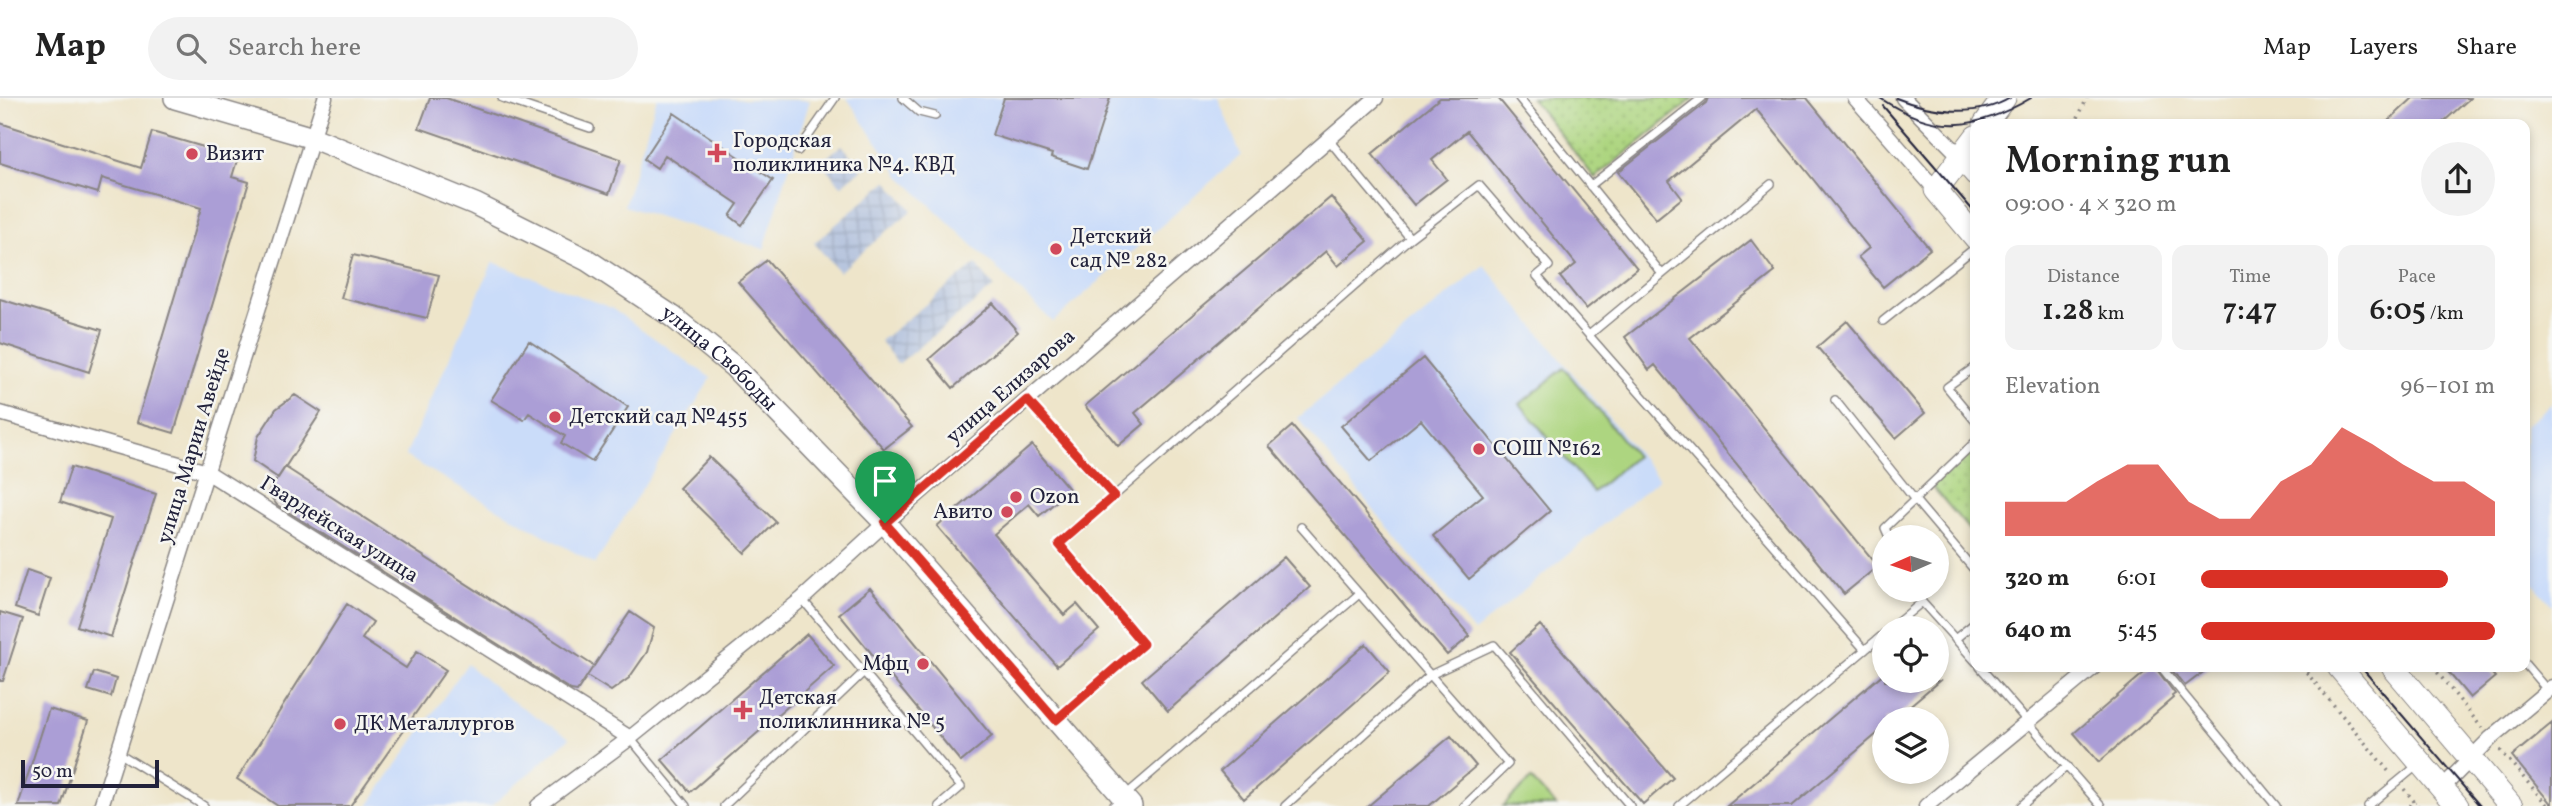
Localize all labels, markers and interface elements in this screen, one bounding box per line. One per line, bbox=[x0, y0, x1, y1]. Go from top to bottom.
search box bbox=[148, 17, 638, 80]
text: Map bbox=[35, 25, 106, 71]
icon: search bbox=[172, 29, 210, 67]
text: Search here bbox=[228, 30, 361, 66]
text: Map bbox=[2263, 31, 2311, 65]
text: Layers bbox=[2349, 31, 2418, 65]
text: Share bbox=[2456, 31, 2517, 65]
place label: Городская поликлиника №4. КВД bbox=[733, 127, 956, 180]
text: Morning run bbox=[2005, 136, 2231, 189]
place label: Визит bbox=[206, 140, 265, 169]
button: share bbox=[2421, 142, 2495, 216]
marker: Городская поликлиника №4. КВД bbox=[707, 143, 727, 163]
marker: Визит bbox=[184, 146, 200, 162]
text: 09:00 · 4 × 320 m bbox=[2005, 189, 2177, 221]
place label: Детский сад № 282 bbox=[1070, 223, 1168, 276]
marker: Детский сад № 282 bbox=[1048, 241, 1064, 257]
text: Distance bbox=[2047, 264, 2120, 290]
text: Time bbox=[2229, 264, 2271, 290]
text: Pace bbox=[2398, 264, 2436, 290]
text: 1.28 bbox=[2042, 290, 2094, 332]
text: 7:47 bbox=[2223, 290, 2277, 332]
text: 6:05 bbox=[2369, 290, 2426, 332]
street label: улица Свободы bbox=[655, 298, 784, 418]
text: km bbox=[2094, 301, 2125, 327]
text: /km bbox=[2426, 301, 2464, 327]
street label: улица Елизарова bbox=[940, 323, 1082, 451]
street label: улица Марии Авейде bbox=[150, 344, 238, 548]
text: Elevation bbox=[2005, 371, 2101, 403]
text: 96–101 m bbox=[2400, 371, 2495, 403]
place label: Детский сад №455 bbox=[569, 403, 748, 432]
marker: Детский сад №455 bbox=[547, 409, 563, 425]
place label: СОШ №162 bbox=[1493, 435, 1602, 464]
marker: СОШ №162 bbox=[1471, 441, 1487, 457]
pin bbox=[855, 451, 915, 523]
icon: arrive bbox=[866, 462, 904, 500]
street label: Гвардейская улица bbox=[254, 469, 424, 591]
place label: Ozon bbox=[1030, 483, 1080, 512]
marker: Ozon bbox=[1008, 489, 1024, 505]
place label: Авито bbox=[933, 498, 993, 527]
marker: Авито bbox=[999, 504, 1015, 520]
north arrow bbox=[1872, 525, 1950, 602]
map controls bbox=[1872, 525, 1949, 784]
text: 320 m bbox=[2005, 563, 2070, 595]
text: 6:01 bbox=[2117, 563, 2157, 595]
text: 640 m bbox=[2005, 615, 2072, 647]
text: 5:45 bbox=[2117, 615, 2158, 647]
button: locate bbox=[1872, 616, 1949, 693]
place label: Мфц bbox=[862, 650, 909, 679]
marker: Мфц bbox=[915, 656, 931, 672]
place label: Детская поликлинника № 5 bbox=[759, 684, 945, 737]
marker: Детская поликлинника № 5 bbox=[733, 700, 753, 720]
button: layers bbox=[1872, 707, 1949, 784]
place label: ДК Металлургов bbox=[354, 710, 515, 739]
marker: ДК Металлургов bbox=[332, 716, 348, 732]
scale bar bbox=[21, 757, 159, 789]
text: 50 m bbox=[32, 759, 73, 785]

